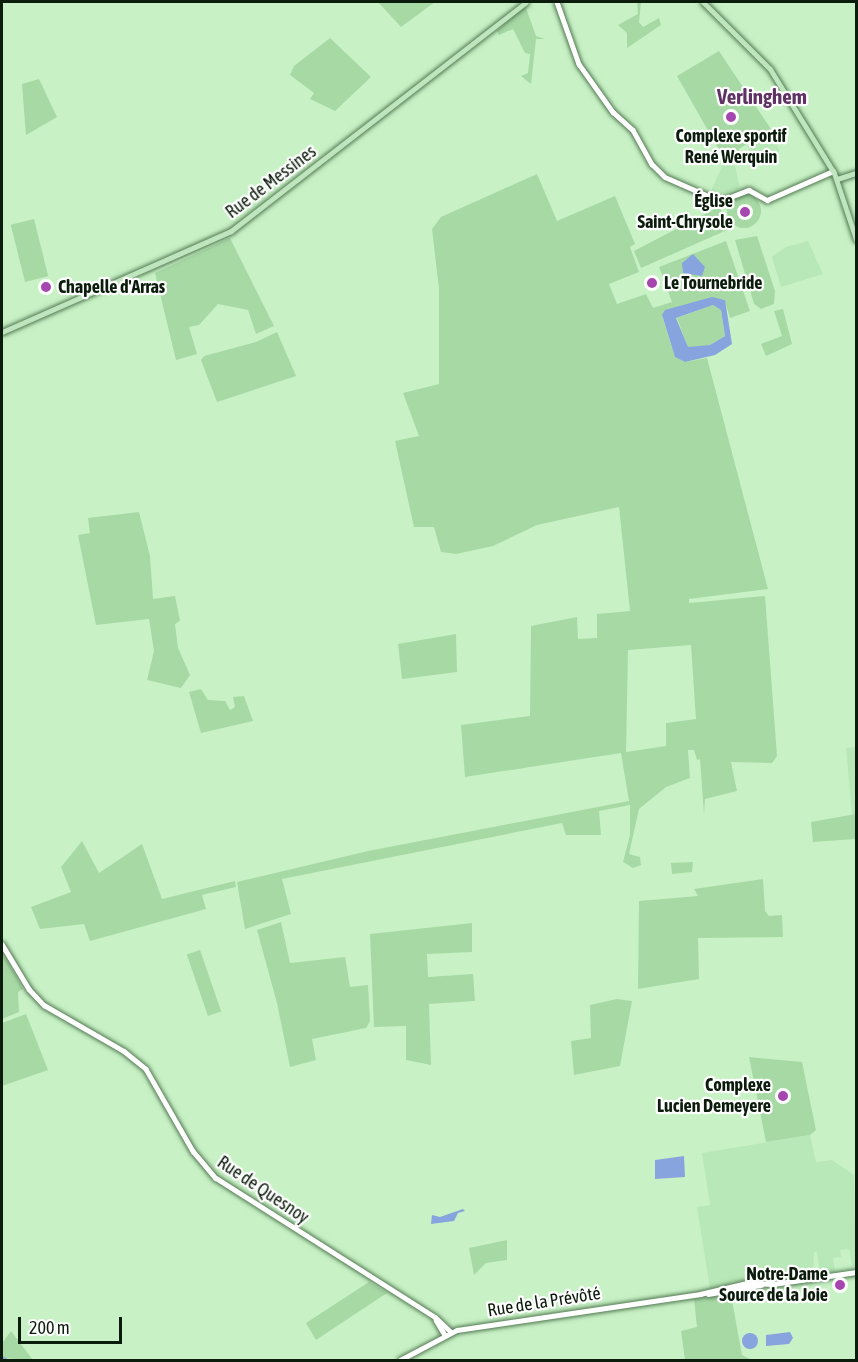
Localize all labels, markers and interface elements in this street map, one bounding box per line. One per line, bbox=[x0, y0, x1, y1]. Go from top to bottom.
district label: Verlinghem bbox=[717, 83, 807, 109]
marker: Complexe sportif René Werquin bbox=[724, 110, 738, 124]
place label: Complexe sportif René Werquin bbox=[675, 126, 787, 168]
street label: Rue de Messines bbox=[221, 141, 321, 223]
place label: Église Saint-Chrysole bbox=[637, 191, 733, 234]
marker: Église Saint-Chrysole bbox=[738, 205, 752, 219]
place label: Le Tournebride bbox=[664, 272, 762, 294]
place label: Chapelle d'Arras bbox=[58, 276, 165, 298]
marker: Le Tournebride bbox=[645, 276, 659, 290]
marker: Chapelle d'Arras bbox=[39, 280, 53, 294]
place label: Complexe Lucien Demeyere bbox=[657, 1075, 771, 1118]
marker: Complexe Lucien Demeyere bbox=[776, 1089, 790, 1103]
street label: Rue de Quesnoy bbox=[213, 1152, 313, 1228]
place label: Notre-Dame Source de la Joie bbox=[719, 1264, 828, 1306]
marker: Notre-Dame Source de la Joie bbox=[833, 1278, 847, 1292]
street label: Rue de la Prévôté bbox=[486, 1282, 602, 1322]
scale bar bbox=[21, 1305, 124, 1343]
text: 200 m bbox=[29, 1317, 70, 1338]

